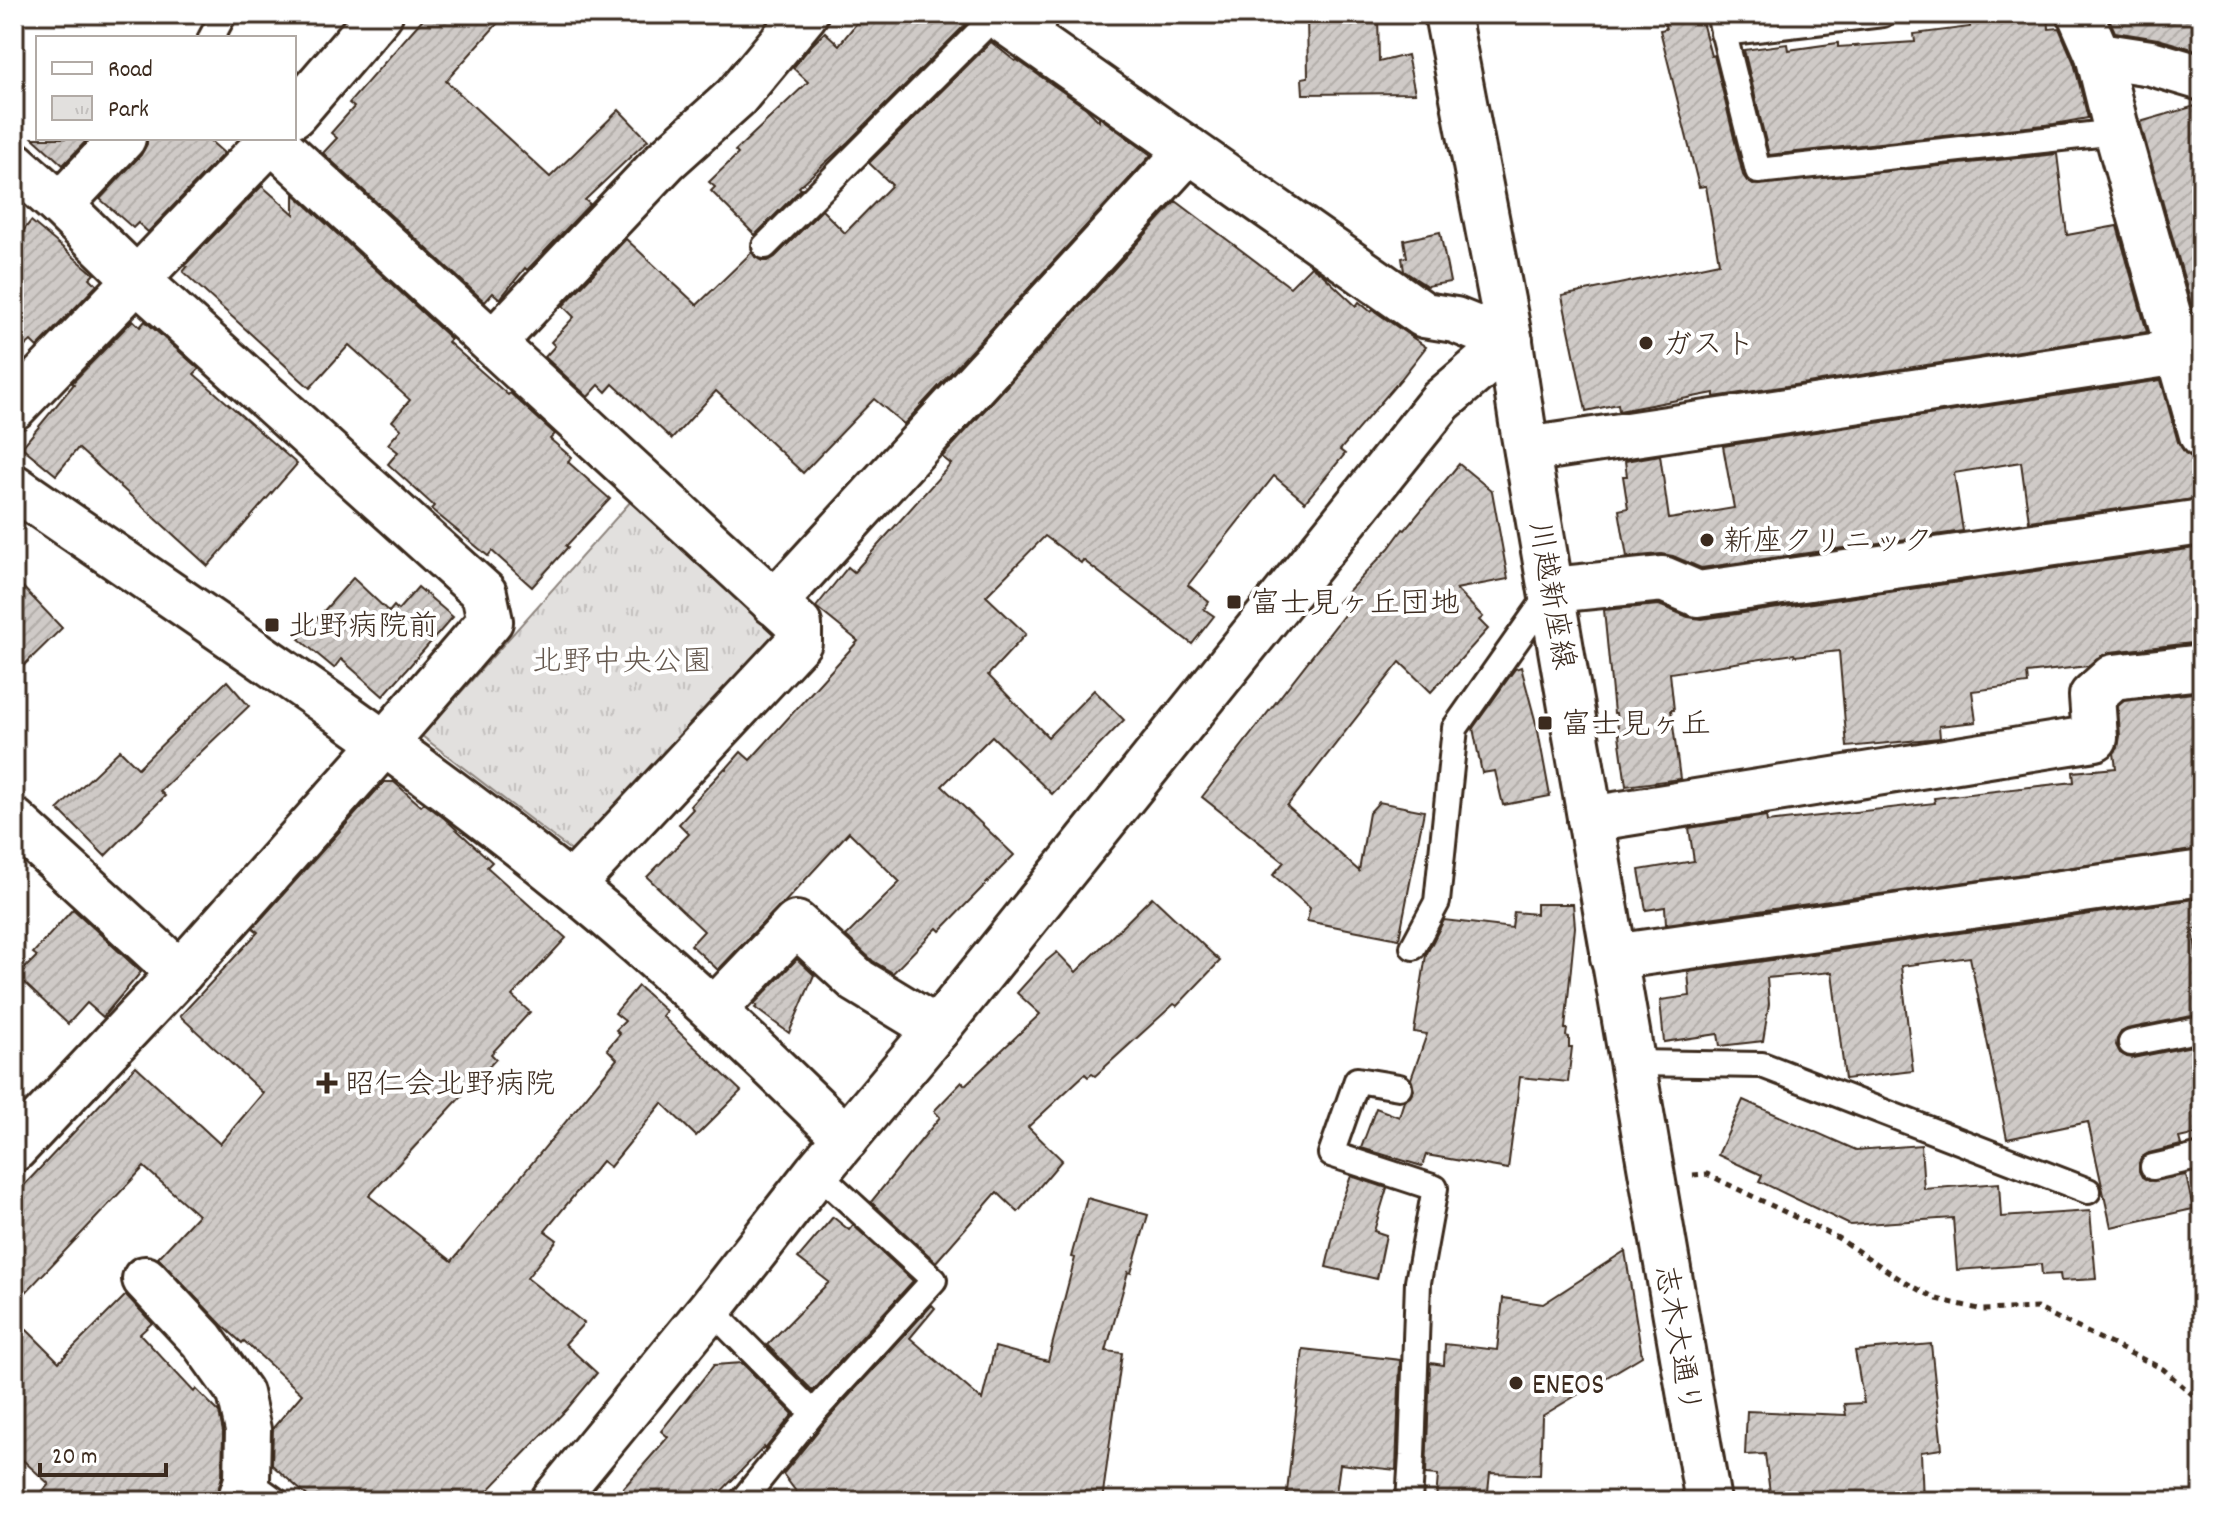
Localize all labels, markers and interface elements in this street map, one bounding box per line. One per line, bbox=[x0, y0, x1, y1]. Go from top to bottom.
legend bbox=[36, 36, 296, 140]
text: Road bbox=[108, 54, 153, 88]
text: Park bbox=[108, 94, 149, 128]
place label: ガスト bbox=[1662, 326, 1755, 369]
marker: ガスト bbox=[1637, 334, 1655, 352]
street label: 川越新座線 bbox=[1514, 518, 1583, 673]
place label: 新座クリニック bbox=[1723, 523, 1933, 566]
marker: 新座クリニック bbox=[1698, 531, 1716, 549]
place label: 富士見ヶ丘団地 bbox=[1250, 585, 1460, 628]
marker: 富士見ヶ丘団地 bbox=[1225, 593, 1243, 611]
place label: 北野病院前 bbox=[288, 608, 438, 651]
marker: 北野病院前 bbox=[263, 616, 281, 634]
park label: 北野中央公園 bbox=[532, 643, 712, 686]
place label: 富士見ヶ丘 bbox=[1561, 706, 1711, 749]
marker: 富士見ヶ丘 bbox=[1536, 714, 1554, 732]
place label: 昭仁会北野病院 bbox=[345, 1066, 555, 1109]
marker: 昭仁会北野病院 bbox=[316, 1072, 338, 1094]
street label: 志木大通り bbox=[1640, 1262, 1709, 1417]
place label: ENEOS bbox=[1532, 1366, 1605, 1409]
marker: ENEOS bbox=[1507, 1374, 1525, 1392]
scale bar bbox=[40, 1427, 166, 1477]
text: 20 m bbox=[52, 1441, 98, 1475]

